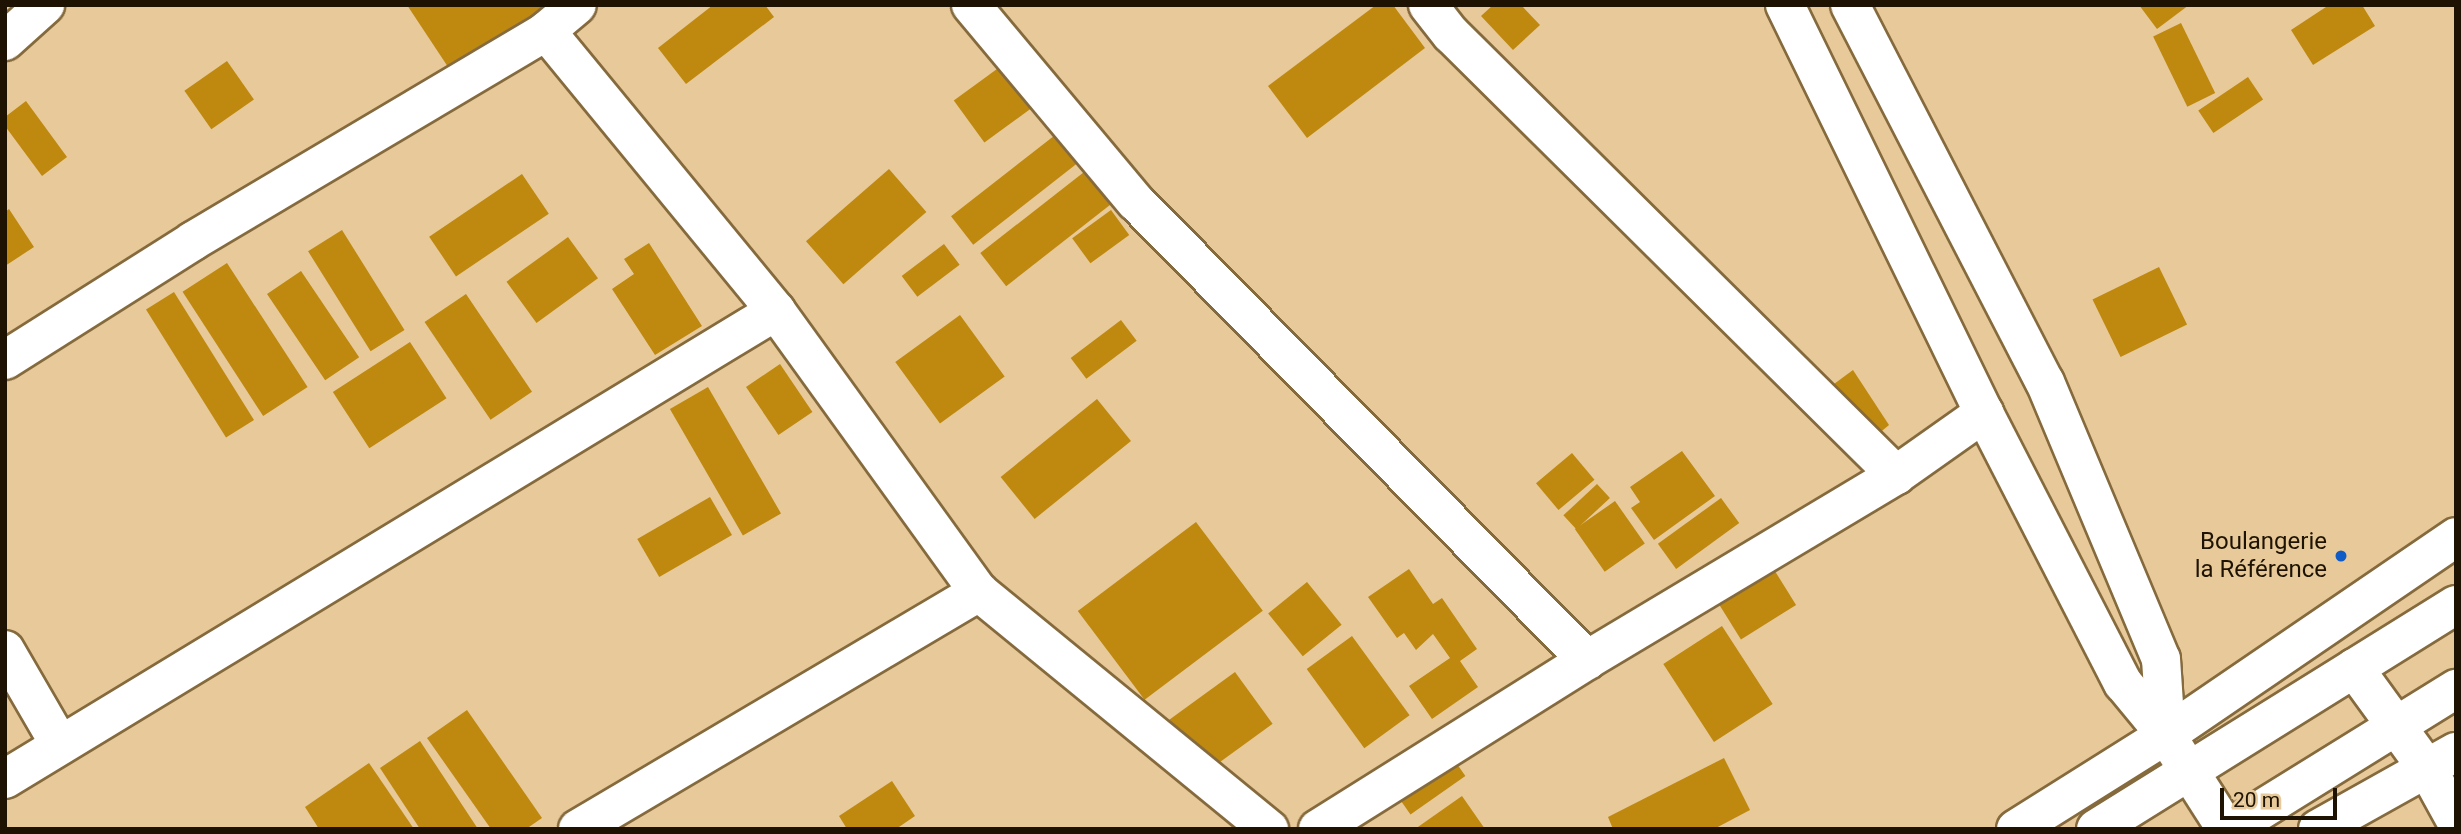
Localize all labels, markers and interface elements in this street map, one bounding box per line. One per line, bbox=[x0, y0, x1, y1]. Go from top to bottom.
place label: Boulangerie la Référence bbox=[2195, 528, 2327, 584]
marker: Boulangerie la Référence bbox=[2333, 548, 2349, 564]
scale bar bbox=[2223, 774, 2340, 818]
text: 20 m bbox=[2233, 788, 2280, 812]

